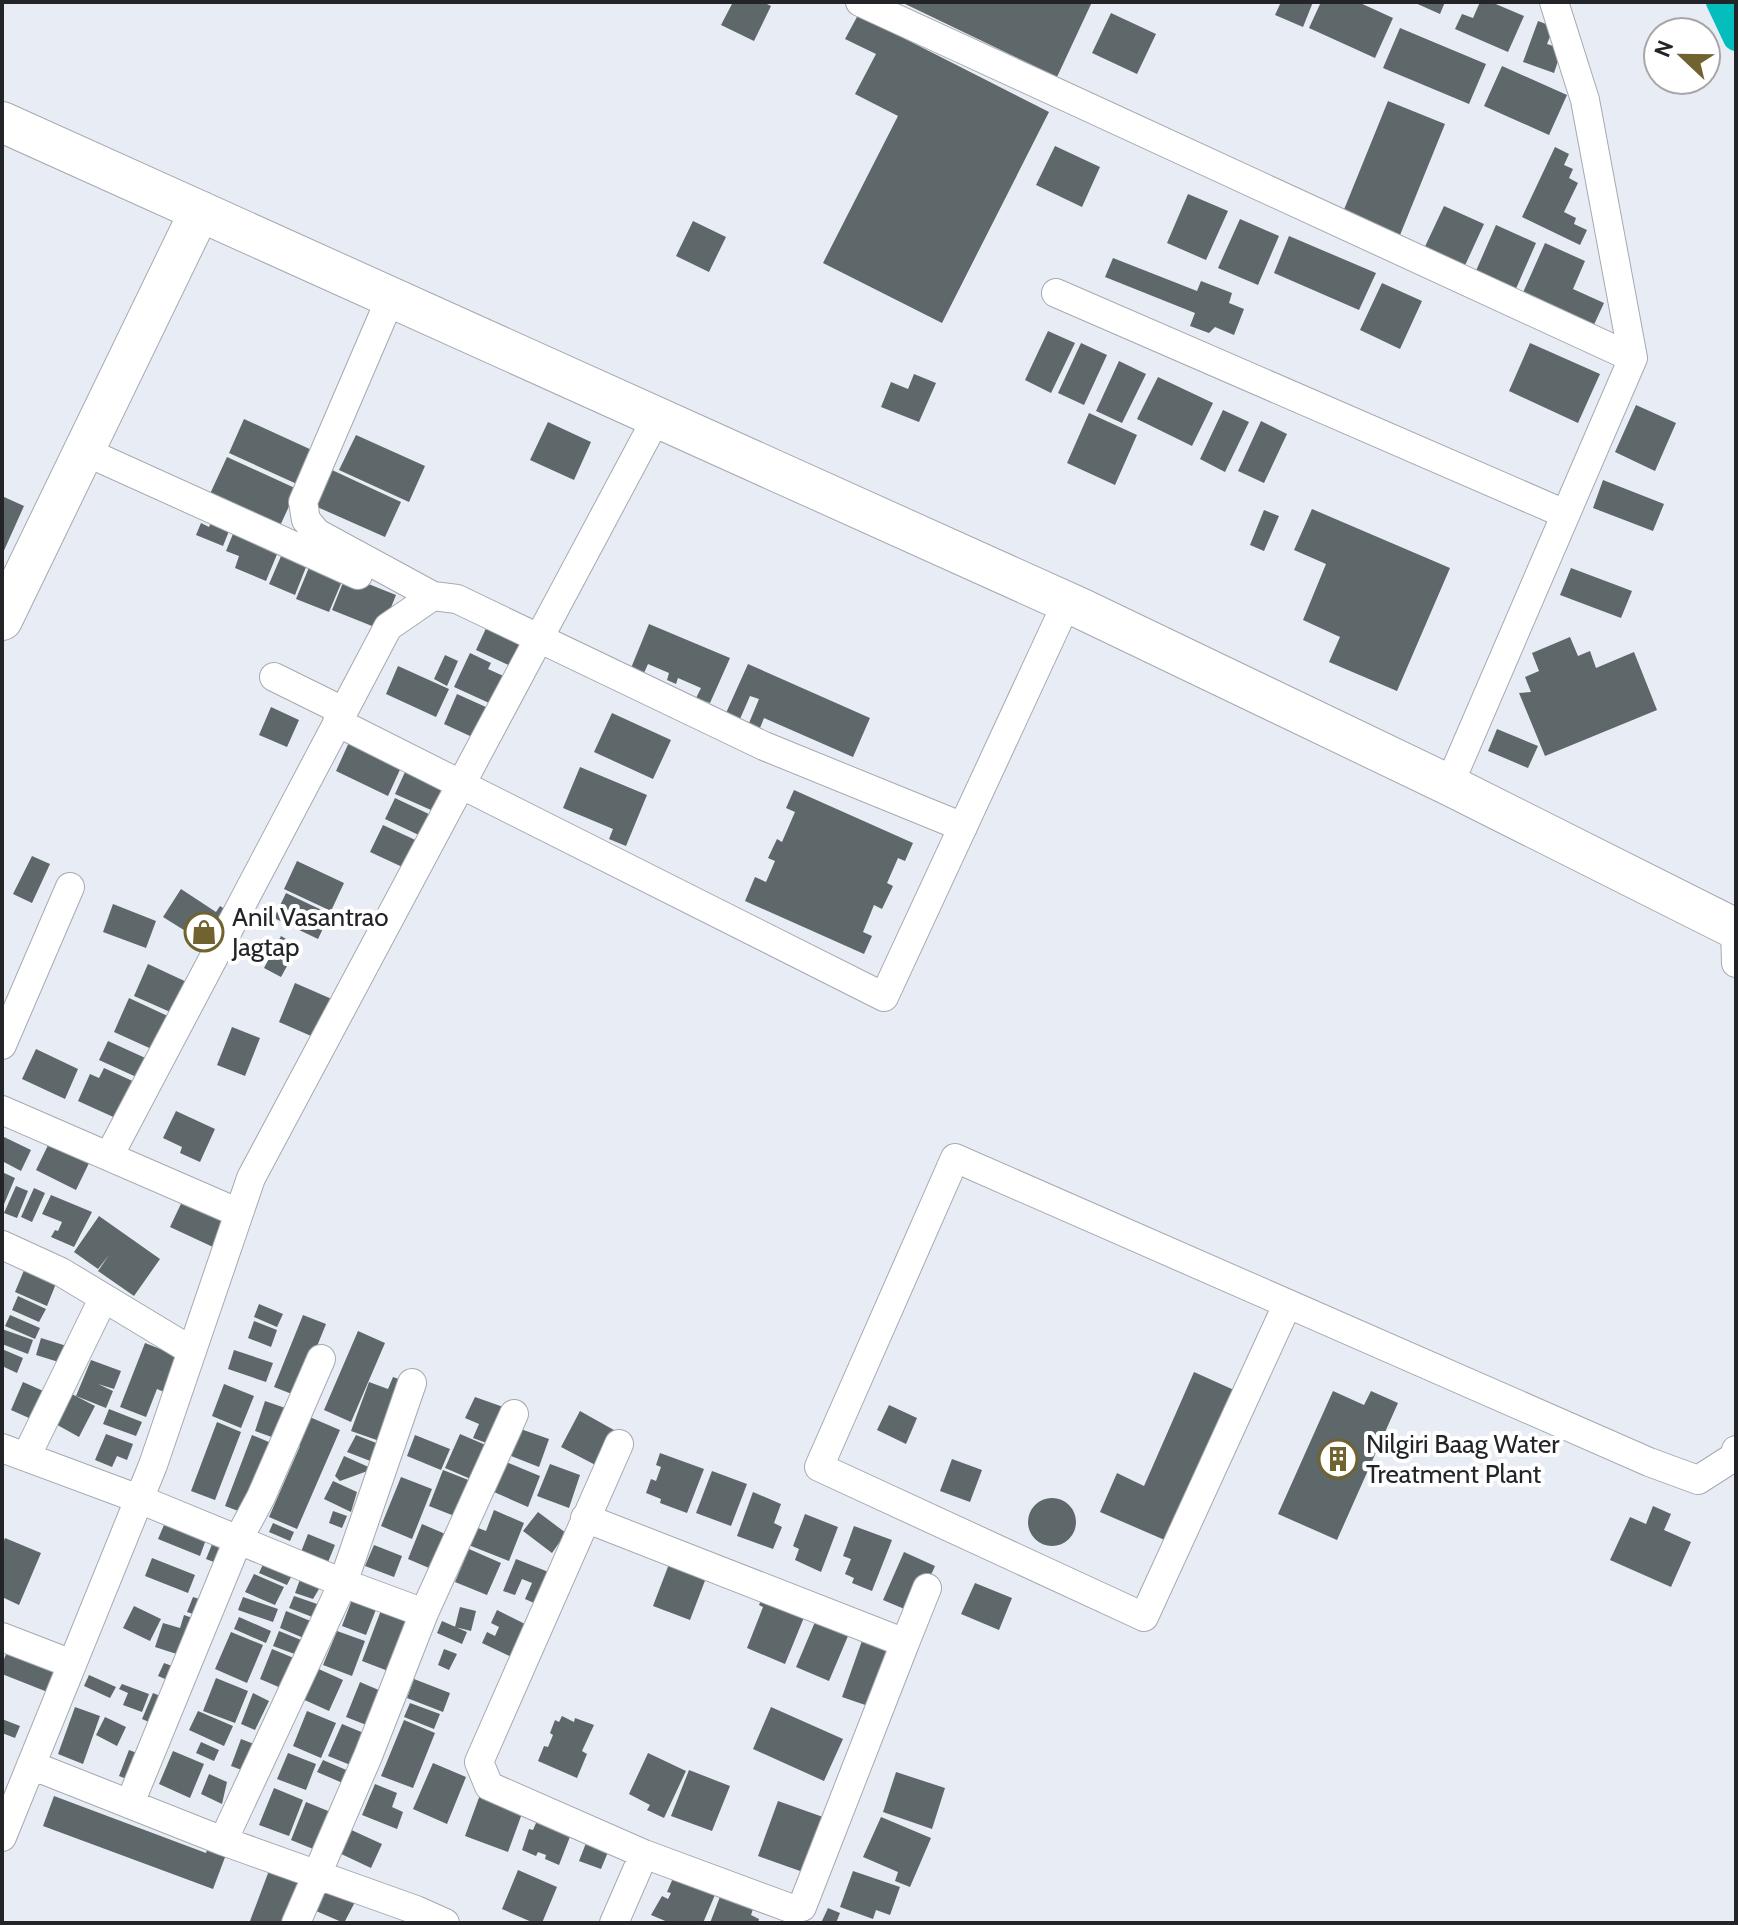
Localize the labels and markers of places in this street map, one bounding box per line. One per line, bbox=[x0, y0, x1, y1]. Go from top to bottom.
place label: Anil Vasantrao Jagtap bbox=[231, 901, 389, 963]
shop icon: Anil Vasantrao Jagtap bbox=[183, 911, 225, 953]
place label: Nilgiri Baag Water Treatment Plant bbox=[1366, 1428, 1560, 1490]
building icon: Nilgiri Baag Water Treatment Plant bbox=[1317, 1438, 1359, 1480]

